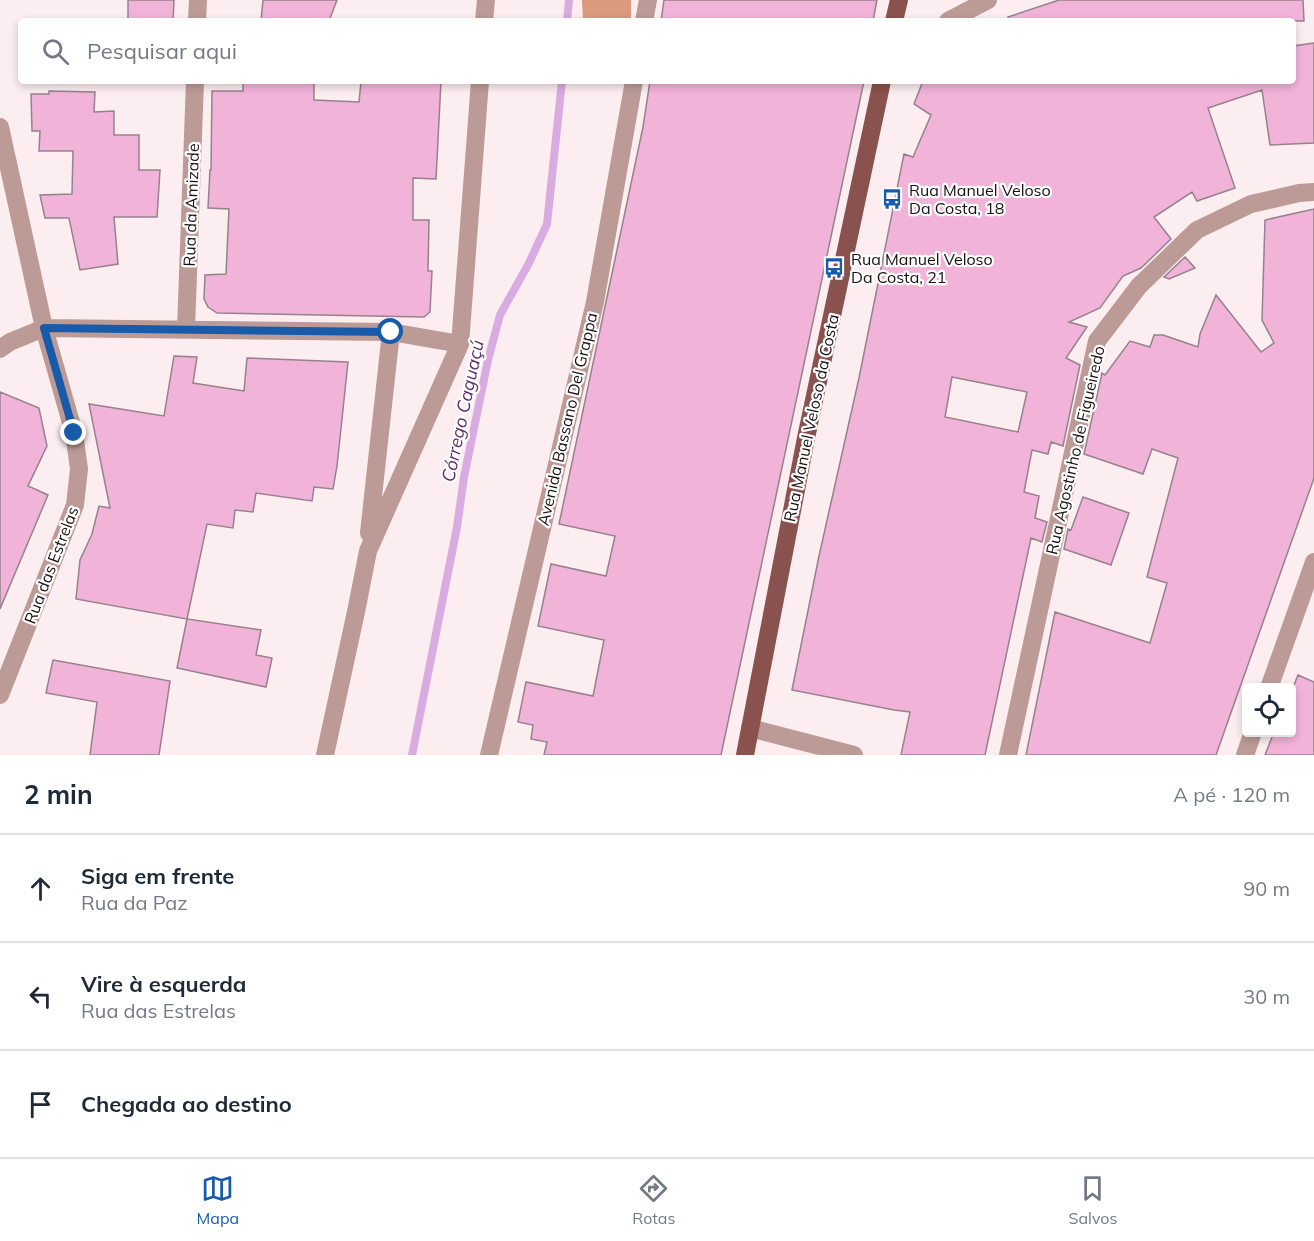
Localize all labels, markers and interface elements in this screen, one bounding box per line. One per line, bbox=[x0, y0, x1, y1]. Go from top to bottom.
search box bbox=[18, 18, 1296, 84]
icon: search bbox=[39, 35, 72, 68]
text: Pesquisar aqui bbox=[87, 37, 237, 65]
street label: Rua da Amizade bbox=[179, 143, 203, 267]
place label: Rua Manuel Veloso Da Costa, 18 bbox=[909, 180, 1051, 218]
bus stop icon: Rua Manuel Veloso Da Costa, 18 bbox=[880, 187, 904, 211]
place label: Rua Manuel Veloso Da Costa, 21 bbox=[851, 249, 993, 287]
bus stop icon: Rua Manuel Veloso Da Costa, 21 bbox=[822, 256, 846, 280]
street label: Avenida Bassano Del Grappa bbox=[533, 310, 601, 528]
street label: Rua Manuel Veloso da Costa bbox=[779, 312, 843, 524]
route start bbox=[377, 318, 403, 344]
water label: Córrego Caguaçú bbox=[436, 338, 489, 484]
street label: Rua Agostinho de Figueiredo bbox=[1041, 344, 1109, 556]
route end bbox=[60, 419, 86, 445]
street label: Rua das Estrelas bbox=[19, 504, 83, 626]
map controls bbox=[1242, 683, 1296, 737]
button: locate bbox=[1242, 683, 1296, 737]
text: 2 min bbox=[24, 778, 93, 811]
text: A pé · 120 m bbox=[1173, 782, 1290, 807]
text: Siga em frente bbox=[81, 862, 234, 890]
icon: ahead bbox=[24, 872, 57, 905]
text: 90 m bbox=[1243, 876, 1290, 901]
text: Rua da Paz bbox=[81, 890, 188, 915]
text: Vire à esquerda bbox=[81, 970, 246, 998]
icon: left bbox=[24, 980, 57, 1013]
text: 30 m bbox=[1243, 984, 1290, 1009]
text: Rua das Estrelas bbox=[81, 998, 236, 1023]
icon: arrive bbox=[24, 1088, 57, 1121]
text: Chegada ao destino bbox=[81, 1090, 292, 1118]
tab: Mapa bbox=[197, 1172, 239, 1228]
tab: Rotas bbox=[632, 1172, 675, 1228]
tab: Salvos bbox=[1069, 1172, 1117, 1228]

